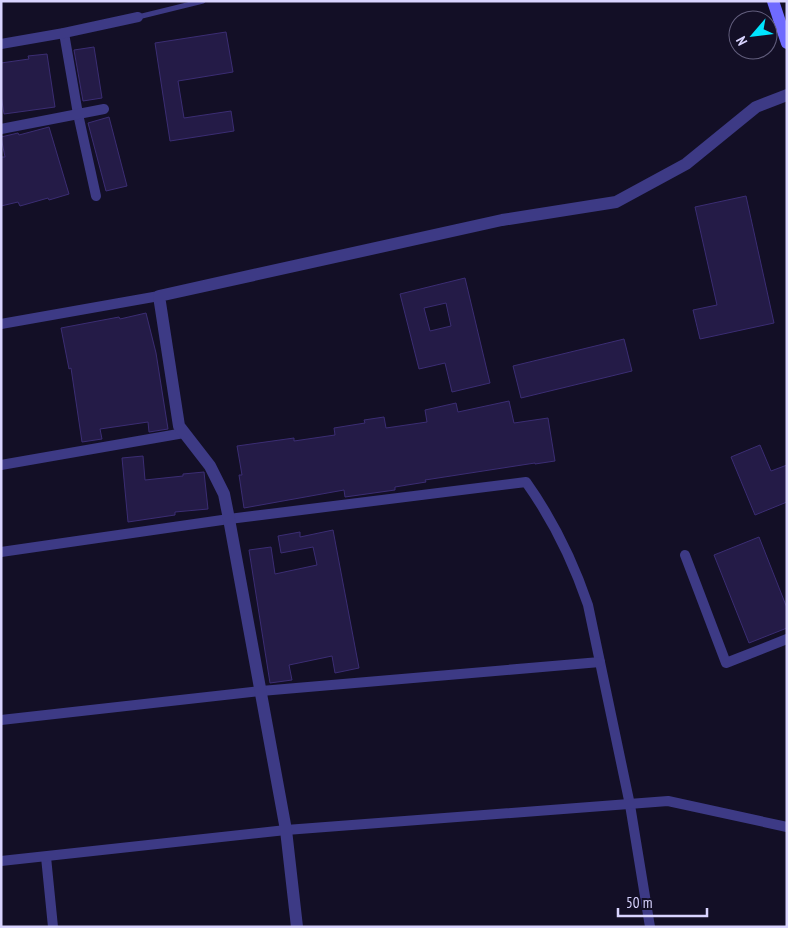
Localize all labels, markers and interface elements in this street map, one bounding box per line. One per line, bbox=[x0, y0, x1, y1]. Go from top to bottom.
north arrow bbox=[728, 10, 778, 60]
text: N bbox=[732, 34, 751, 49]
scale bar bbox=[618, 886, 707, 918]
text: 50 m bbox=[626, 893, 652, 912]

